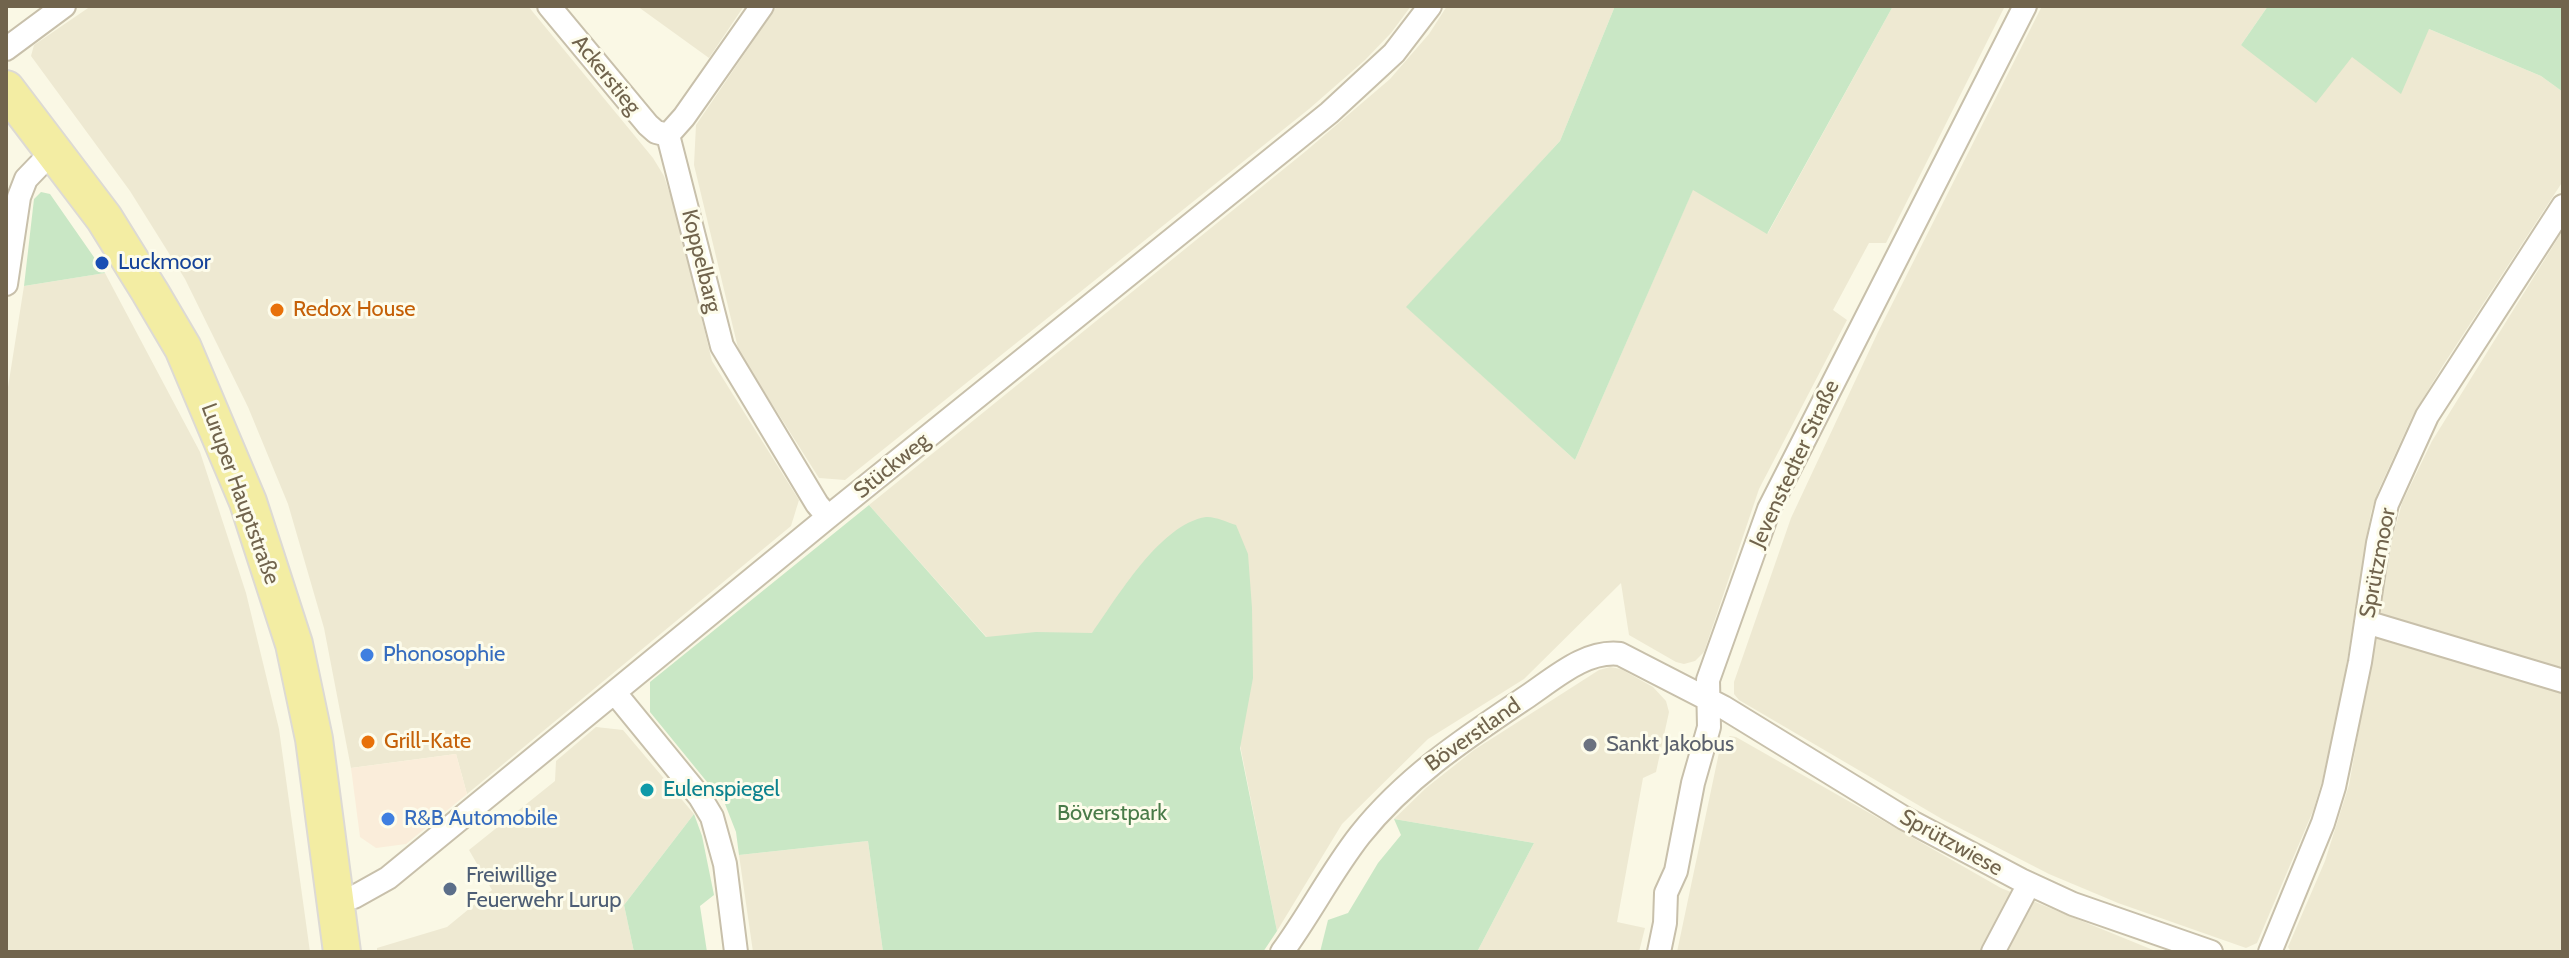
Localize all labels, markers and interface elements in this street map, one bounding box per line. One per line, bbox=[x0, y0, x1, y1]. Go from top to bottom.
street label: Ackerstieg bbox=[566, 30, 646, 120]
street label: Koppelbarg bbox=[675, 207, 727, 315]
place label: Luckmoor bbox=[118, 250, 211, 276]
marker: Luckmoor bbox=[93, 254, 111, 272]
place label: Redox House bbox=[293, 297, 416, 323]
marker: Redox House bbox=[268, 301, 286, 319]
street label: Jevenstedter Straße bbox=[1745, 376, 1845, 552]
street label: Luruper Hauptstraße bbox=[195, 400, 285, 588]
street label: Stückweg bbox=[849, 428, 935, 504]
street label: Sprützmoor bbox=[2354, 506, 2402, 620]
place label: Phonosophie bbox=[383, 642, 505, 668]
marker: Phonosophie bbox=[358, 646, 376, 664]
street label: Böverstland bbox=[1420, 692, 1526, 778]
place label: Grill-Kate bbox=[384, 729, 471, 755]
place label: Sankt Jakobus bbox=[1606, 732, 1734, 758]
marker: Grill-Kate bbox=[359, 733, 377, 751]
marker: Sankt Jakobus bbox=[1581, 736, 1599, 754]
place label: Eulenspiegel bbox=[663, 777, 780, 803]
marker: Eulenspiegel bbox=[638, 781, 656, 799]
park label: Böverstpark bbox=[1057, 801, 1167, 827]
street label: Sprützwiese bbox=[1895, 804, 2007, 882]
place label: R&B Automobile bbox=[404, 806, 558, 832]
marker: R&B Automobile bbox=[379, 810, 397, 828]
place label: Freiwillige Feuerwehr Lurup bbox=[466, 863, 622, 914]
marker: Freiwillige Feuerwehr Lurup bbox=[441, 880, 459, 898]

